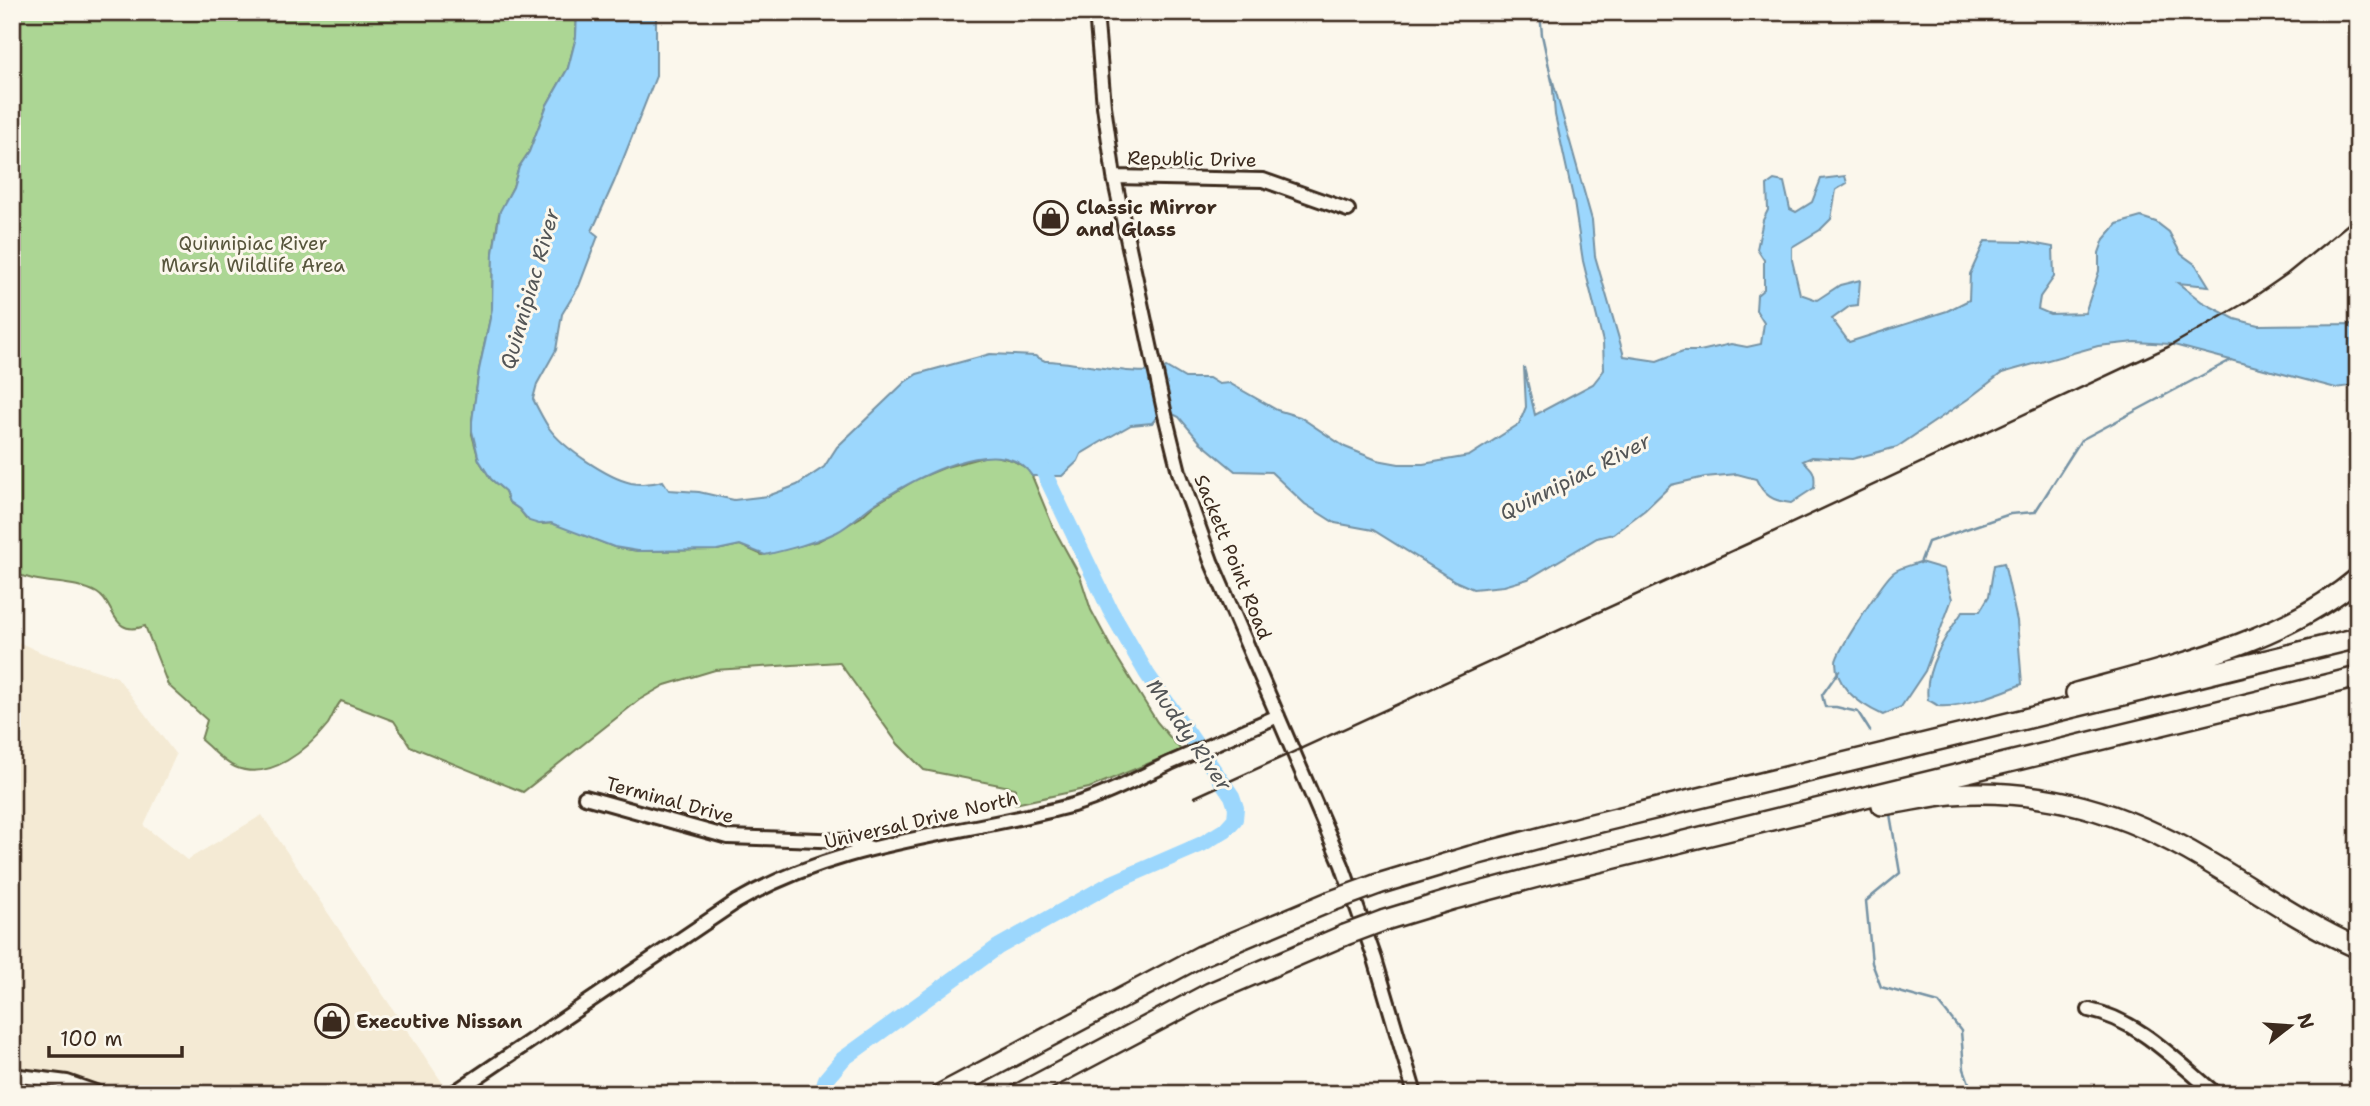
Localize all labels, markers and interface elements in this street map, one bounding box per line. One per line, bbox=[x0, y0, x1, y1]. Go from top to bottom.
street label: Republic Drive bbox=[1127, 145, 1257, 173]
place label: Classic Mirror and Glass bbox=[1076, 195, 1217, 242]
shop icon: Classic Mirror and Glass bbox=[1032, 199, 1070, 237]
water label: Quinnipiac River bbox=[494, 204, 567, 373]
park label: Quinnipiac River Marsh Wildlife Area bbox=[161, 231, 345, 278]
water label: Quinnipiac River bbox=[1495, 426, 1656, 527]
street label: Sackett Point Road bbox=[1189, 471, 1277, 643]
water label: Muddy River bbox=[1140, 673, 1239, 798]
street label: Terminal Drive bbox=[603, 771, 737, 829]
street label: Universal Drive North bbox=[822, 786, 1020, 854]
north arrow bbox=[2254, 990, 2324, 1060]
shop icon: Executive Nissan bbox=[313, 1002, 351, 1040]
place label: Executive Nissan bbox=[356, 1009, 523, 1034]
text: N bbox=[2292, 1010, 2320, 1032]
scale bar bbox=[49, 1015, 182, 1059]
text: 100 m bbox=[60, 1025, 123, 1053]

